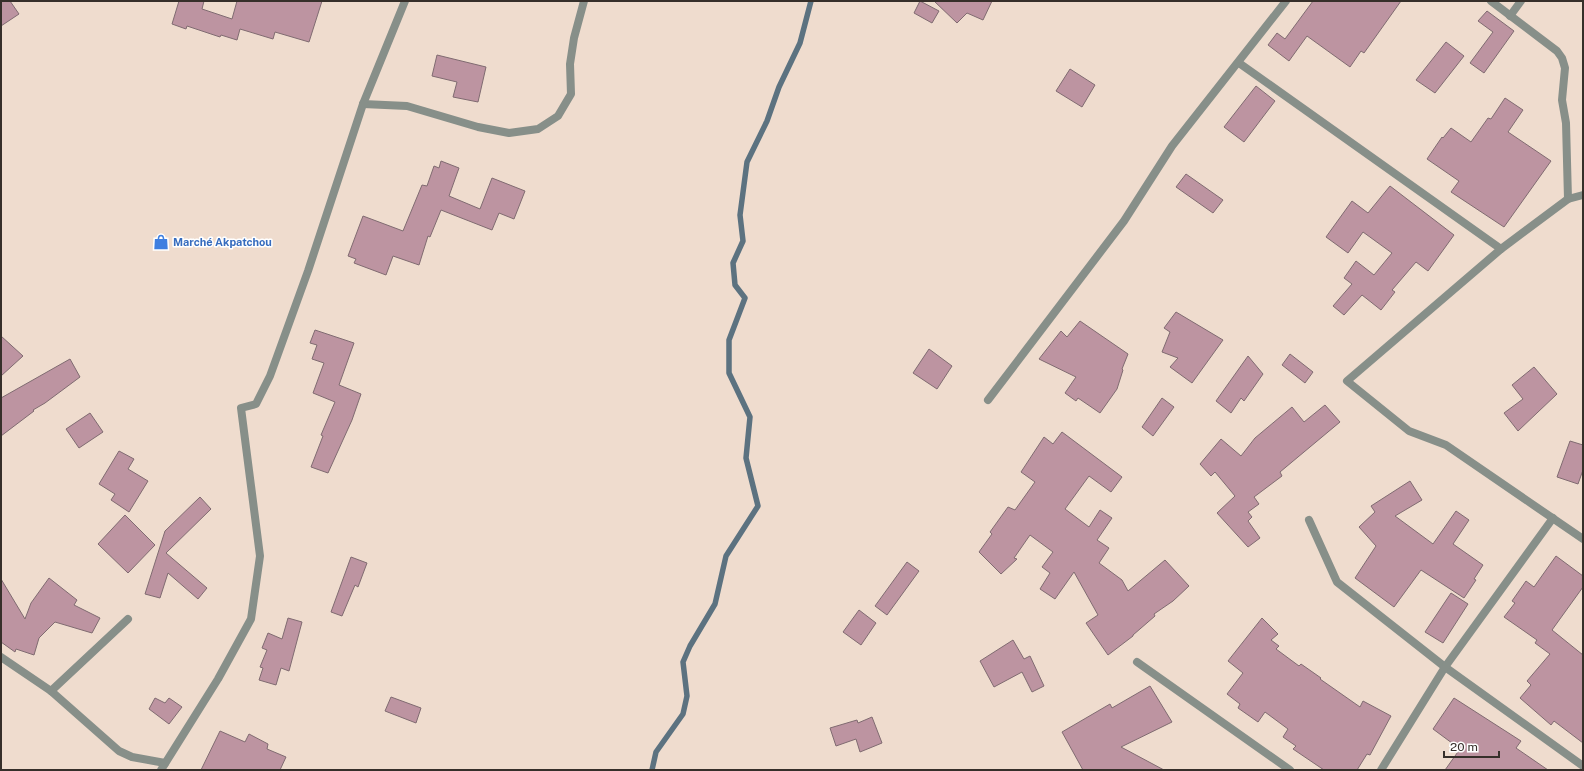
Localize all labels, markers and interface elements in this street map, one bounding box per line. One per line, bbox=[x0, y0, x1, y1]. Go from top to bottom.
shop icon: Marché Akpatchou bbox=[152, 233, 170, 251]
place label: Marché Akpatchou bbox=[173, 236, 272, 248]
scale bar bbox=[1444, 733, 1499, 759]
text: 20 m bbox=[1450, 740, 1478, 754]

